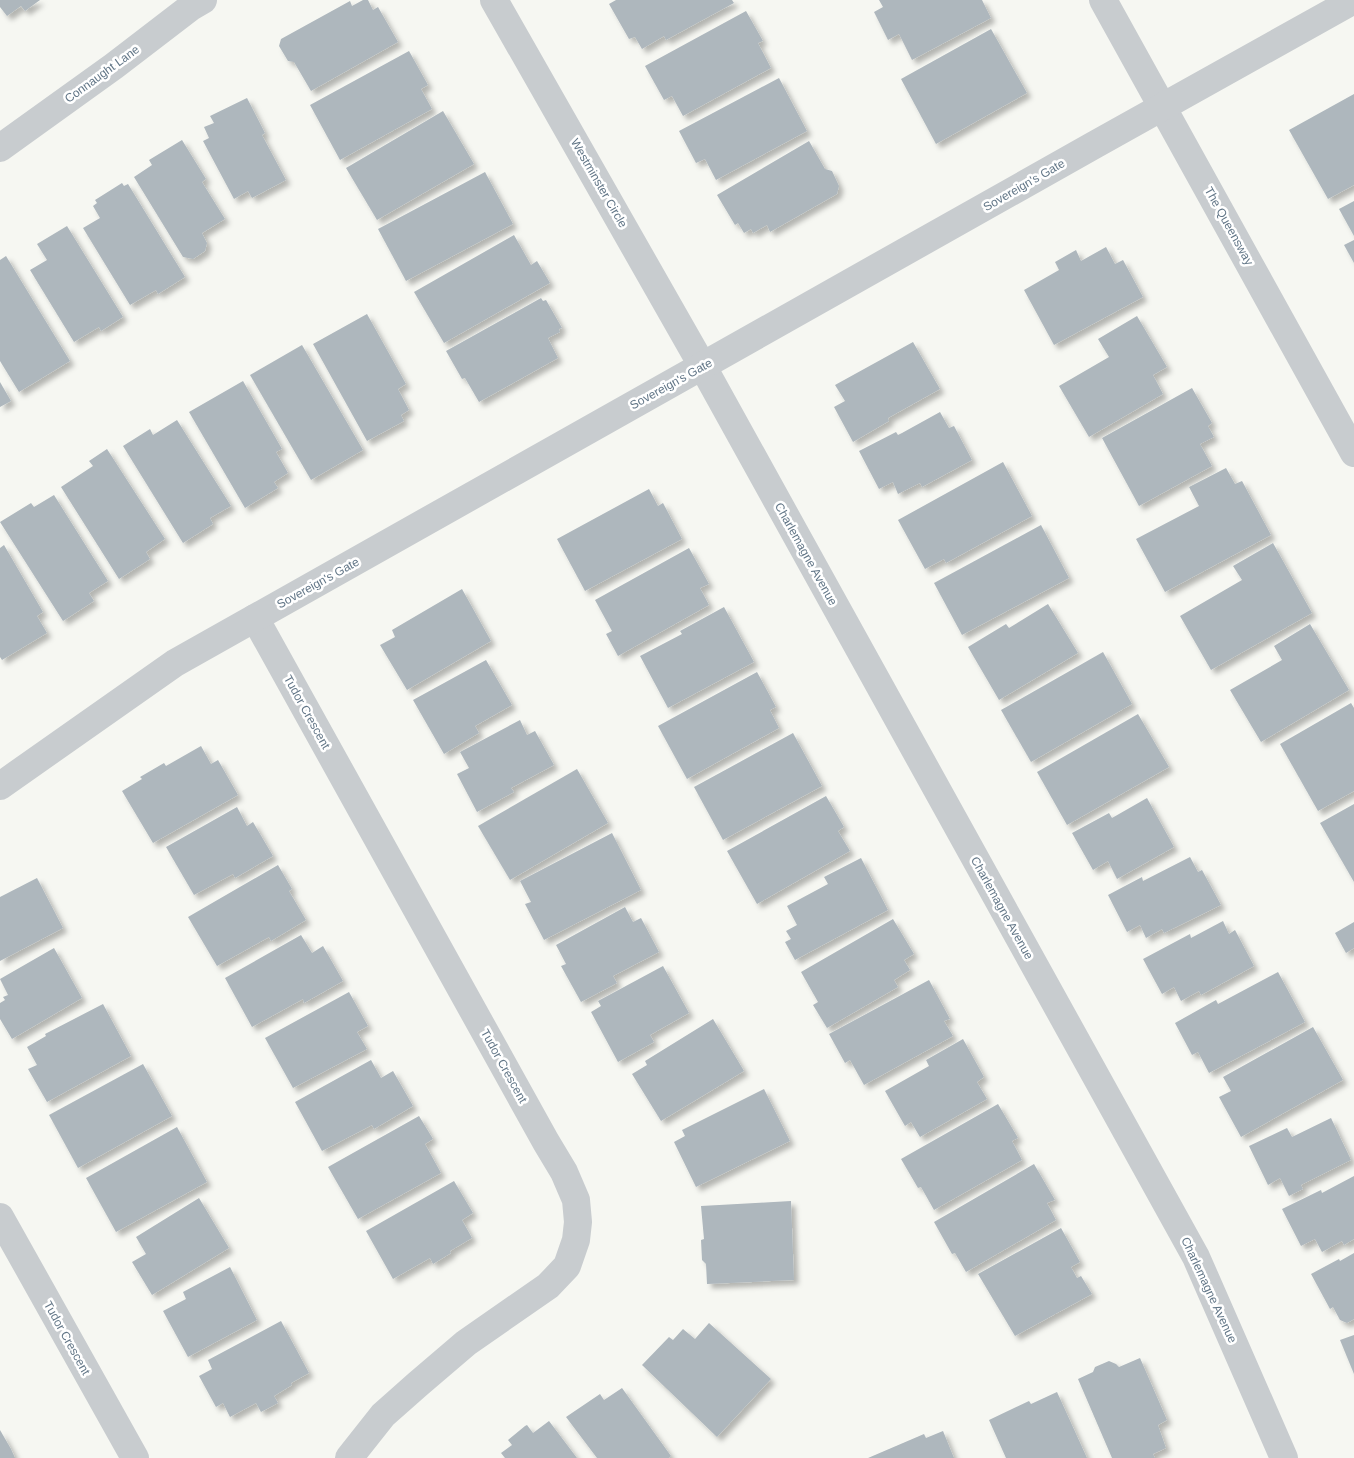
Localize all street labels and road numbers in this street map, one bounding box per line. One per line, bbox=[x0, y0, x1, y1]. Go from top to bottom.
street label: Connaught Lane bbox=[62, 42, 142, 106]
street label: Westminster Circle bbox=[568, 136, 630, 230]
street label: Sovereign's Gate bbox=[981, 156, 1067, 214]
street label: The Queensway bbox=[1202, 184, 1256, 268]
street label: Sovereign's Gate bbox=[628, 355, 715, 412]
street label: Charlemagne Avenue bbox=[772, 500, 840, 608]
street label: Sovereign's Gate bbox=[275, 554, 362, 611]
street label: Tudor Crescent bbox=[281, 673, 333, 752]
street label: Charlemagne Avenue bbox=[968, 854, 1036, 962]
street label: Tudor Crescent bbox=[478, 1027, 530, 1106]
street label: Charlemagne Avenue bbox=[1178, 1235, 1240, 1345]
street label: Tudor Crescent bbox=[41, 1299, 93, 1378]

